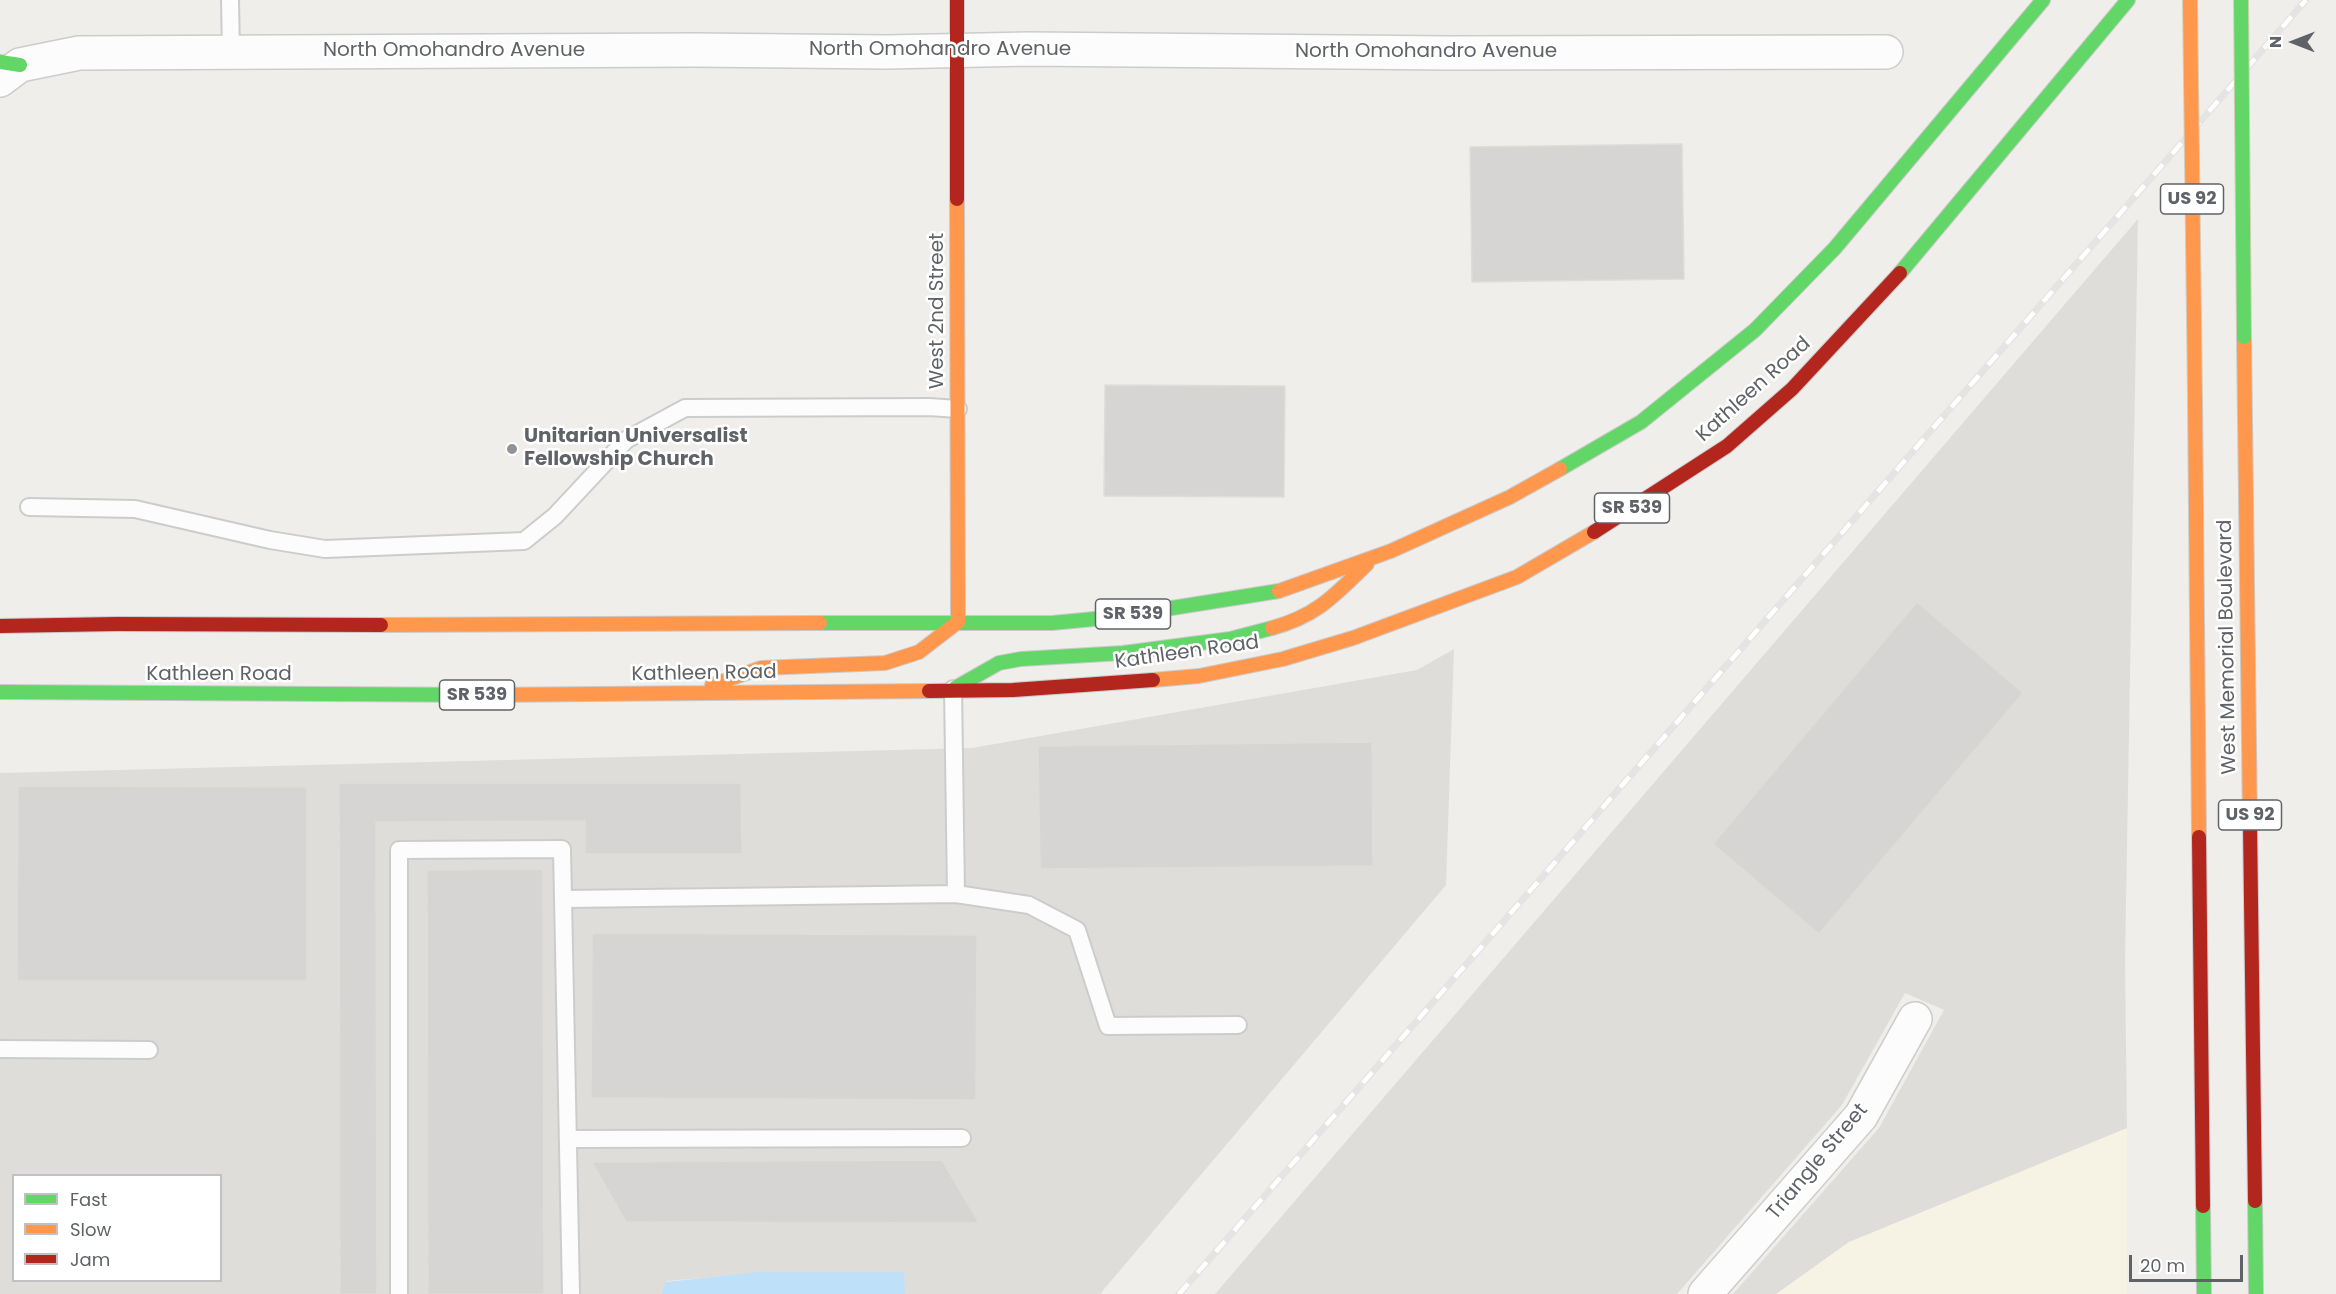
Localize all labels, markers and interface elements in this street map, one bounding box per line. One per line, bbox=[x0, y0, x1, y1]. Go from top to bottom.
north arrow bbox=[2264, 12, 2324, 72]
text: N bbox=[2264, 36, 2287, 48]
street label: North Omohandro Avenue bbox=[809, 38, 1071, 62]
street label: North Omohandro Avenue bbox=[323, 39, 585, 63]
street label: North Omohandro Avenue bbox=[1295, 40, 1557, 64]
road number: US 92 bbox=[2160, 184, 2224, 214]
street label: West 2nd Street bbox=[926, 233, 950, 389]
street label: Kathleen Road bbox=[1692, 332, 1816, 448]
place label: Unitarian Universalist Fellowship Church bbox=[524, 425, 748, 472]
marker: Unitarian Universalist Fellowship Church bbox=[505, 442, 519, 456]
road number: SR 539 bbox=[1594, 493, 1670, 523]
street label: West Memorial Boulevard bbox=[2214, 519, 2242, 775]
road number: SR 539 bbox=[1096, 599, 1170, 629]
street label: Kathleen Road bbox=[1113, 631, 1261, 675]
street label: Kathleen Road bbox=[631, 661, 777, 687]
street label: Kathleen Road bbox=[146, 663, 292, 687]
road number: SR 539 bbox=[440, 680, 514, 710]
road number: US 92 bbox=[2218, 800, 2282, 830]
street label: Triangle Street bbox=[1762, 1099, 1874, 1225]
legend bbox=[12, 1174, 222, 1282]
text: Fast bbox=[70, 1187, 107, 1212]
text: Slow bbox=[70, 1217, 111, 1242]
scale bar bbox=[2132, 1243, 2246, 1281]
text: Jam bbox=[70, 1247, 110, 1272]
text: 20 m bbox=[2140, 1253, 2185, 1278]

